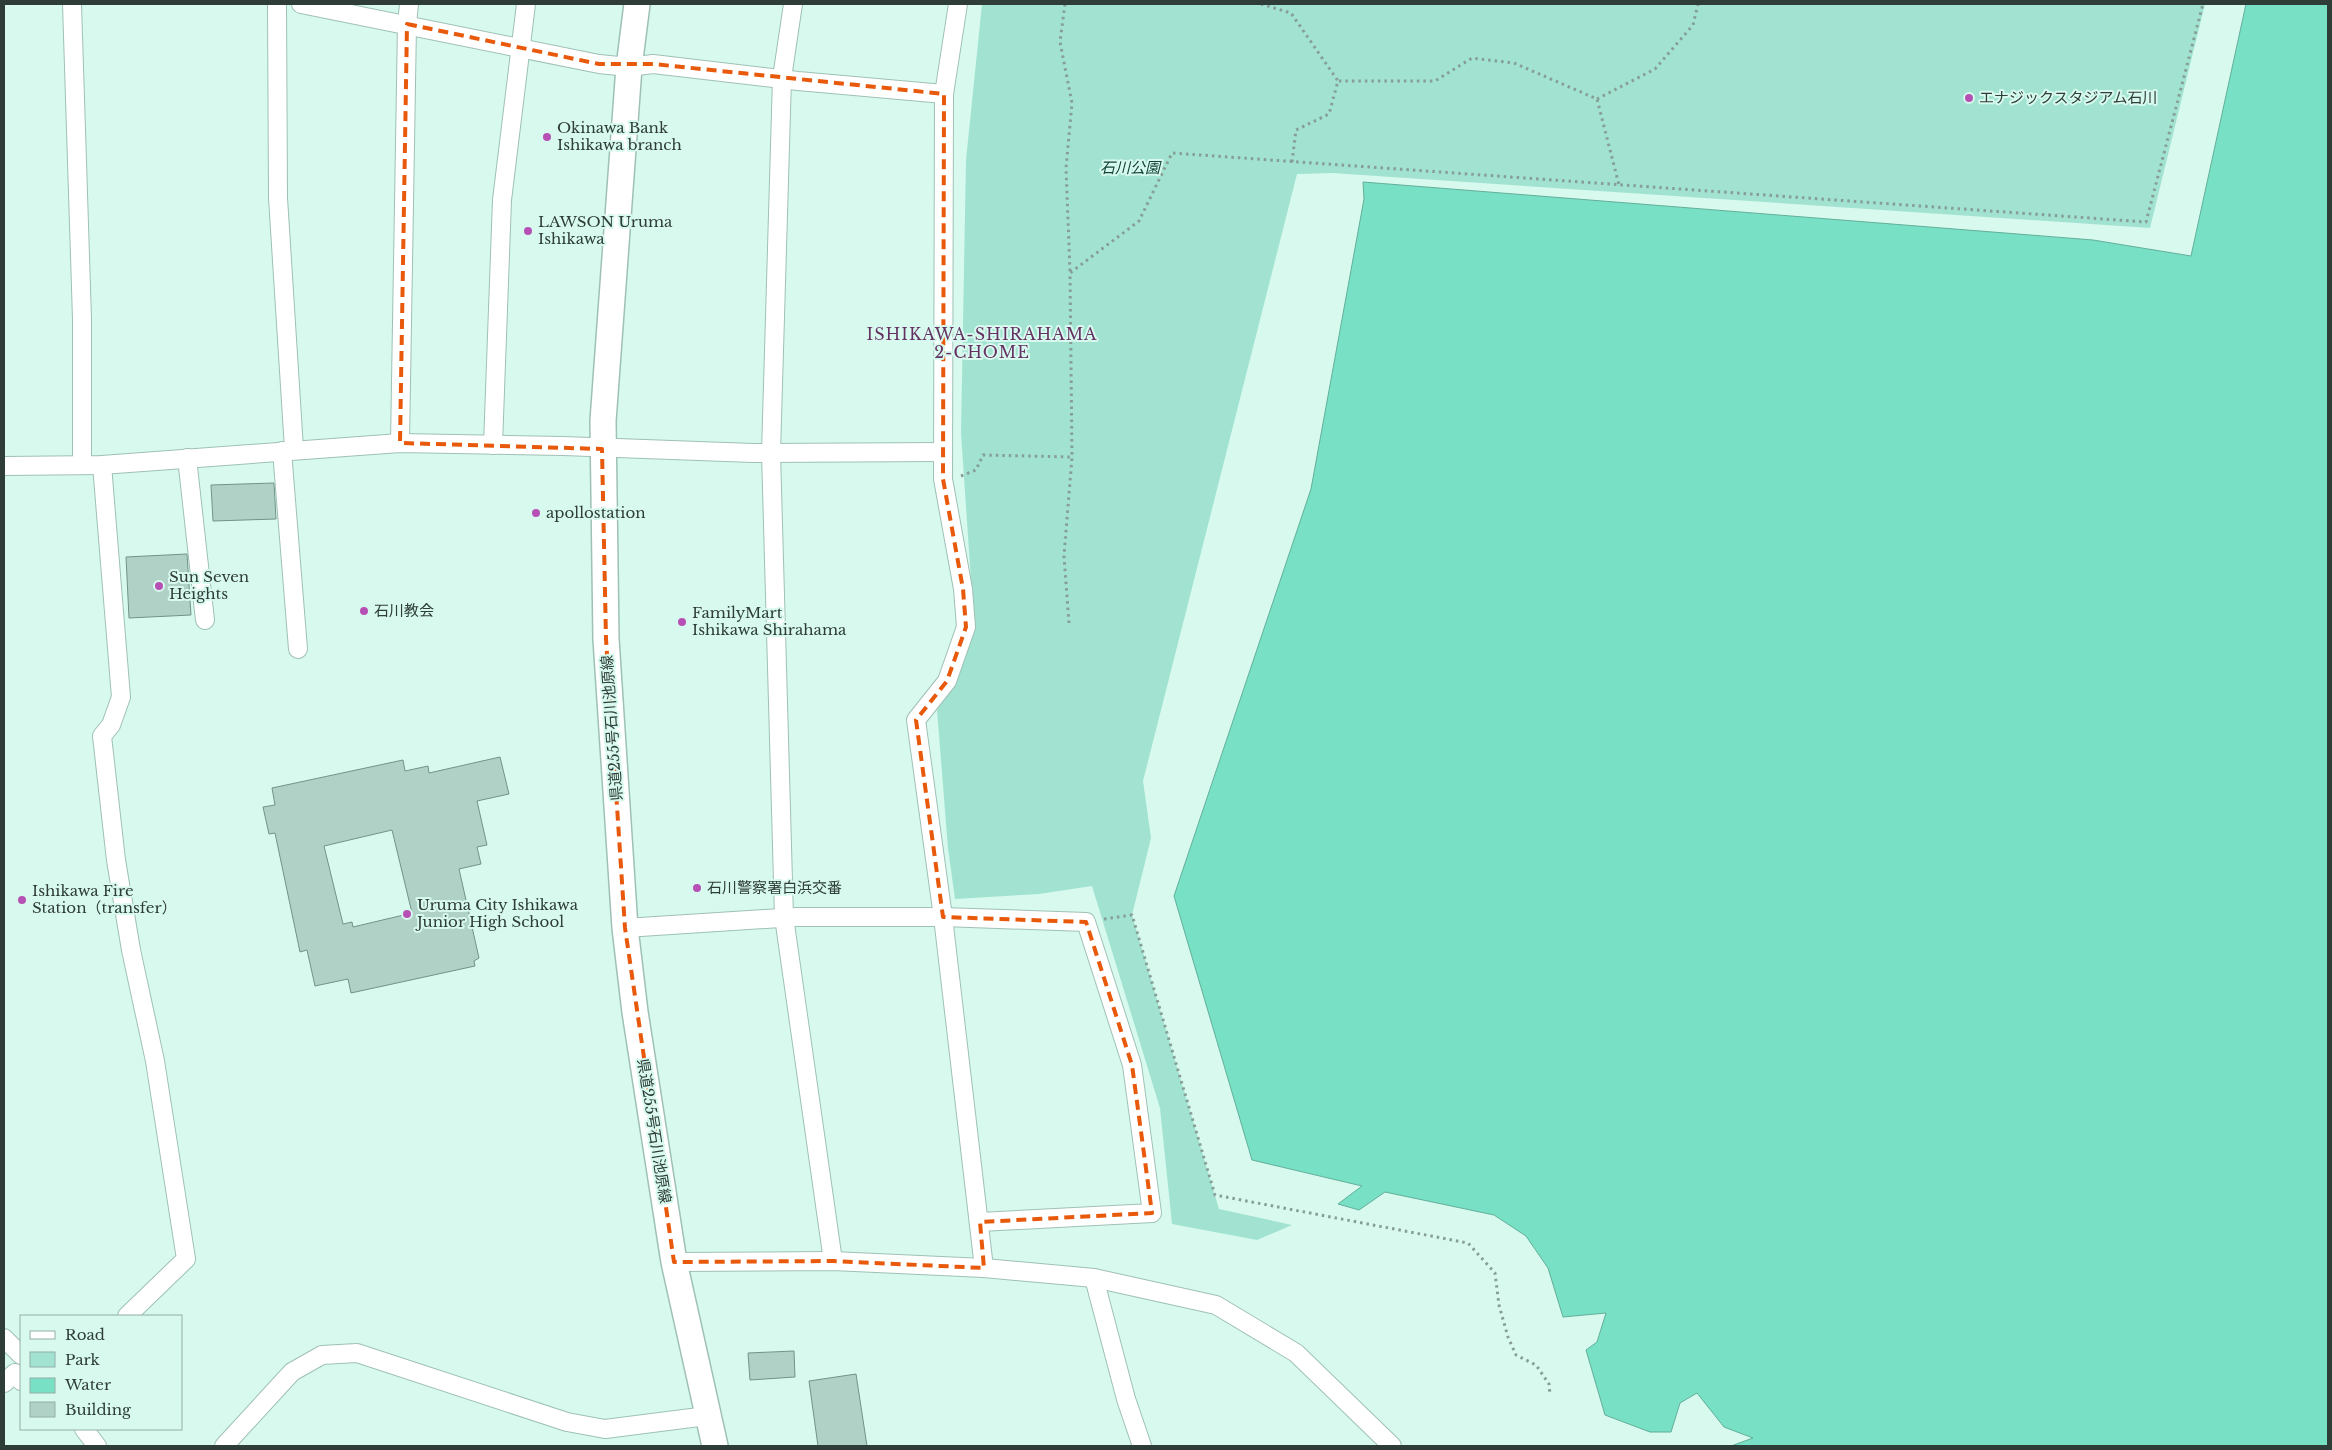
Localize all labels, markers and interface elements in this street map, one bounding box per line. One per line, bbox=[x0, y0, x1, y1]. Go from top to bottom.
place label: エナジックスタジアム石川 bbox=[1979, 88, 2158, 107]
marker: エナジックスタジアム石川 bbox=[1963, 92, 1975, 104]
place label: Okinawa Bank Ishikawa branch bbox=[557, 118, 682, 154]
marker: Okinawa Bank Ishikawa branch bbox=[541, 131, 553, 143]
park label: 石川公園 bbox=[1100, 158, 1162, 177]
place label: LAWSON Uruma Ishikawa bbox=[538, 212, 673, 248]
marker: LAWSON Uruma Ishikawa bbox=[522, 225, 534, 237]
district label: ISHIKAWA-SHIRAHAMA 2-CHOME bbox=[867, 324, 1097, 362]
place label: apollostation bbox=[546, 503, 646, 522]
marker: apollostation bbox=[530, 507, 542, 519]
place label: Sun Seven Heights bbox=[169, 567, 249, 603]
marker: Sun Seven Heights bbox=[153, 580, 165, 592]
place label: 石川教会 bbox=[374, 601, 434, 620]
place label: FamilyMart Ishikawa Shirahama bbox=[692, 603, 847, 639]
marker: 石川教会 bbox=[358, 605, 370, 617]
marker: FamilyMart Ishikawa Shirahama bbox=[676, 616, 688, 628]
street label: 県道255号石川池原線 bbox=[597, 654, 626, 802]
place label: 石川警察署白浜交番 bbox=[707, 878, 842, 897]
place label: Ishikawa Fire Station（transfer） bbox=[32, 881, 177, 917]
marker: 石川警察署白浜交番 bbox=[691, 882, 703, 894]
marker: Ishikawa Fire Station（transfer） bbox=[16, 894, 28, 906]
place label: Uruma City Ishikawa Junior High School bbox=[415, 895, 579, 931]
marker: Uruma City Ishikawa Junior High School bbox=[401, 908, 413, 920]
street label: 県道255号石川池原線 bbox=[634, 1057, 675, 1205]
legend bbox=[20, 1315, 182, 1430]
text: Road bbox=[65, 1325, 105, 1344]
text: Park bbox=[65, 1350, 101, 1369]
text: Water bbox=[64, 1375, 112, 1394]
text: Building bbox=[65, 1400, 132, 1419]

